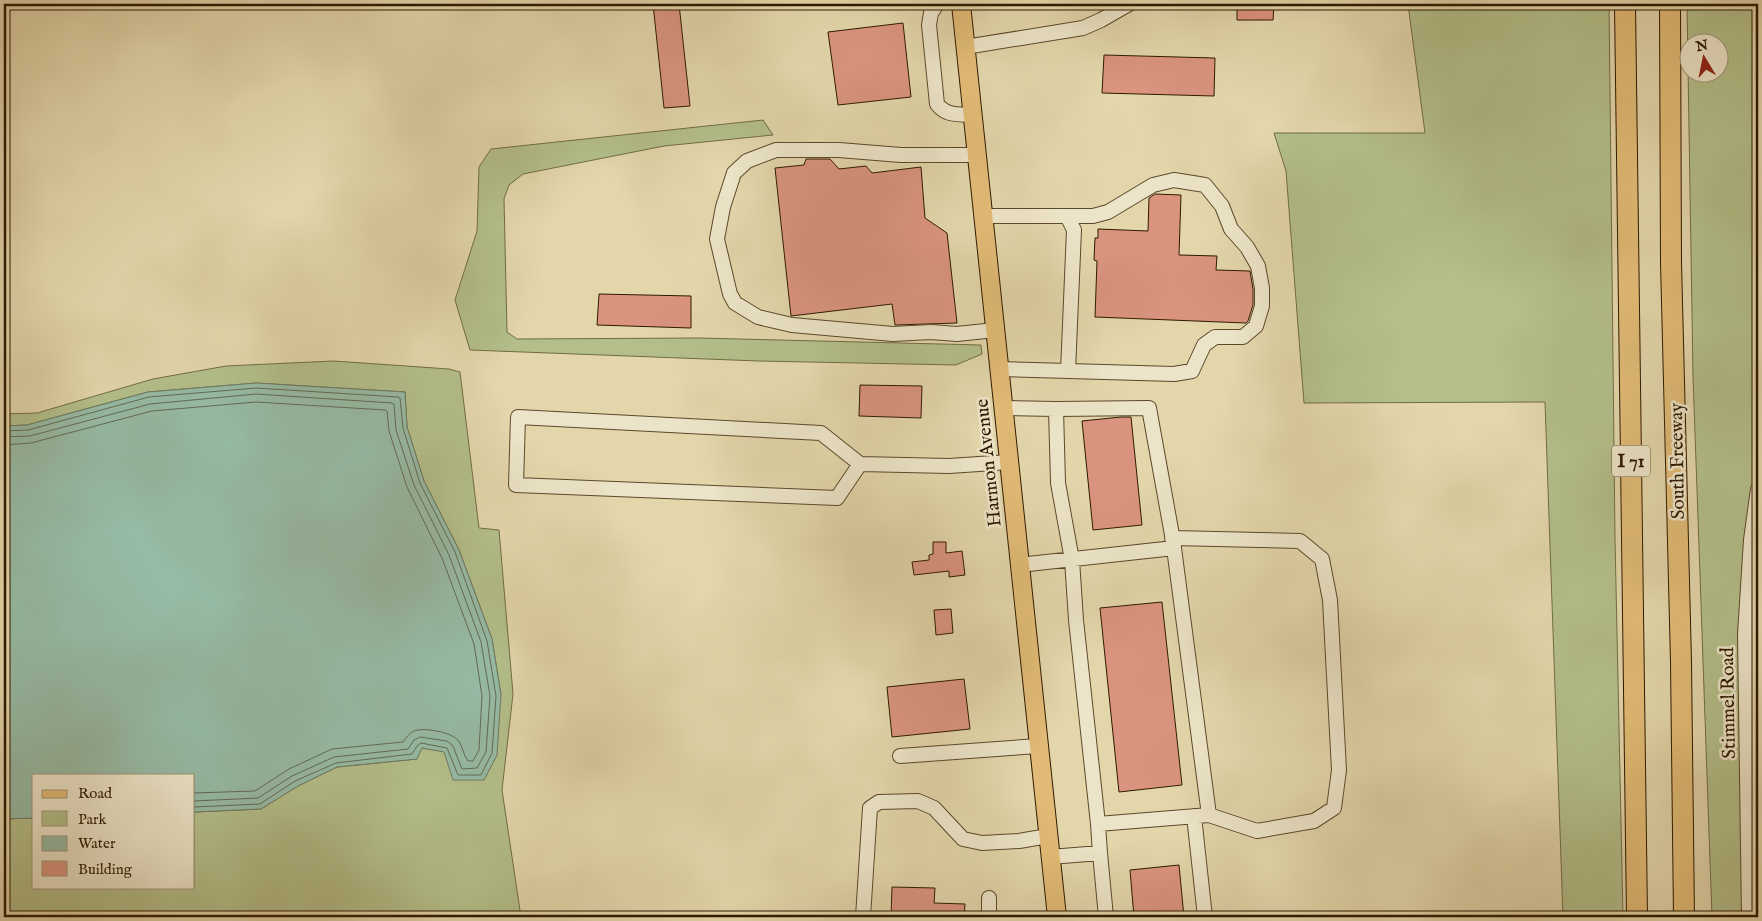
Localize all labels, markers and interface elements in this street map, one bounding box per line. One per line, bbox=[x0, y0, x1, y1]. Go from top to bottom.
north arrow bbox=[1680, 32, 1730, 82]
text: N bbox=[1693, 36, 1709, 56]
street label: Harmon Avenue bbox=[970, 397, 1008, 528]
street label: South Freeway bbox=[1665, 402, 1691, 519]
road number: I 71 bbox=[1612, 446, 1650, 476]
street label: Stimmel Road bbox=[1716, 646, 1742, 759]
legend bbox=[32, 774, 195, 888]
text: Road bbox=[78, 784, 113, 803]
text: Park bbox=[78, 810, 108, 829]
text: Water bbox=[78, 834, 116, 853]
text: Building bbox=[78, 860, 133, 879]

